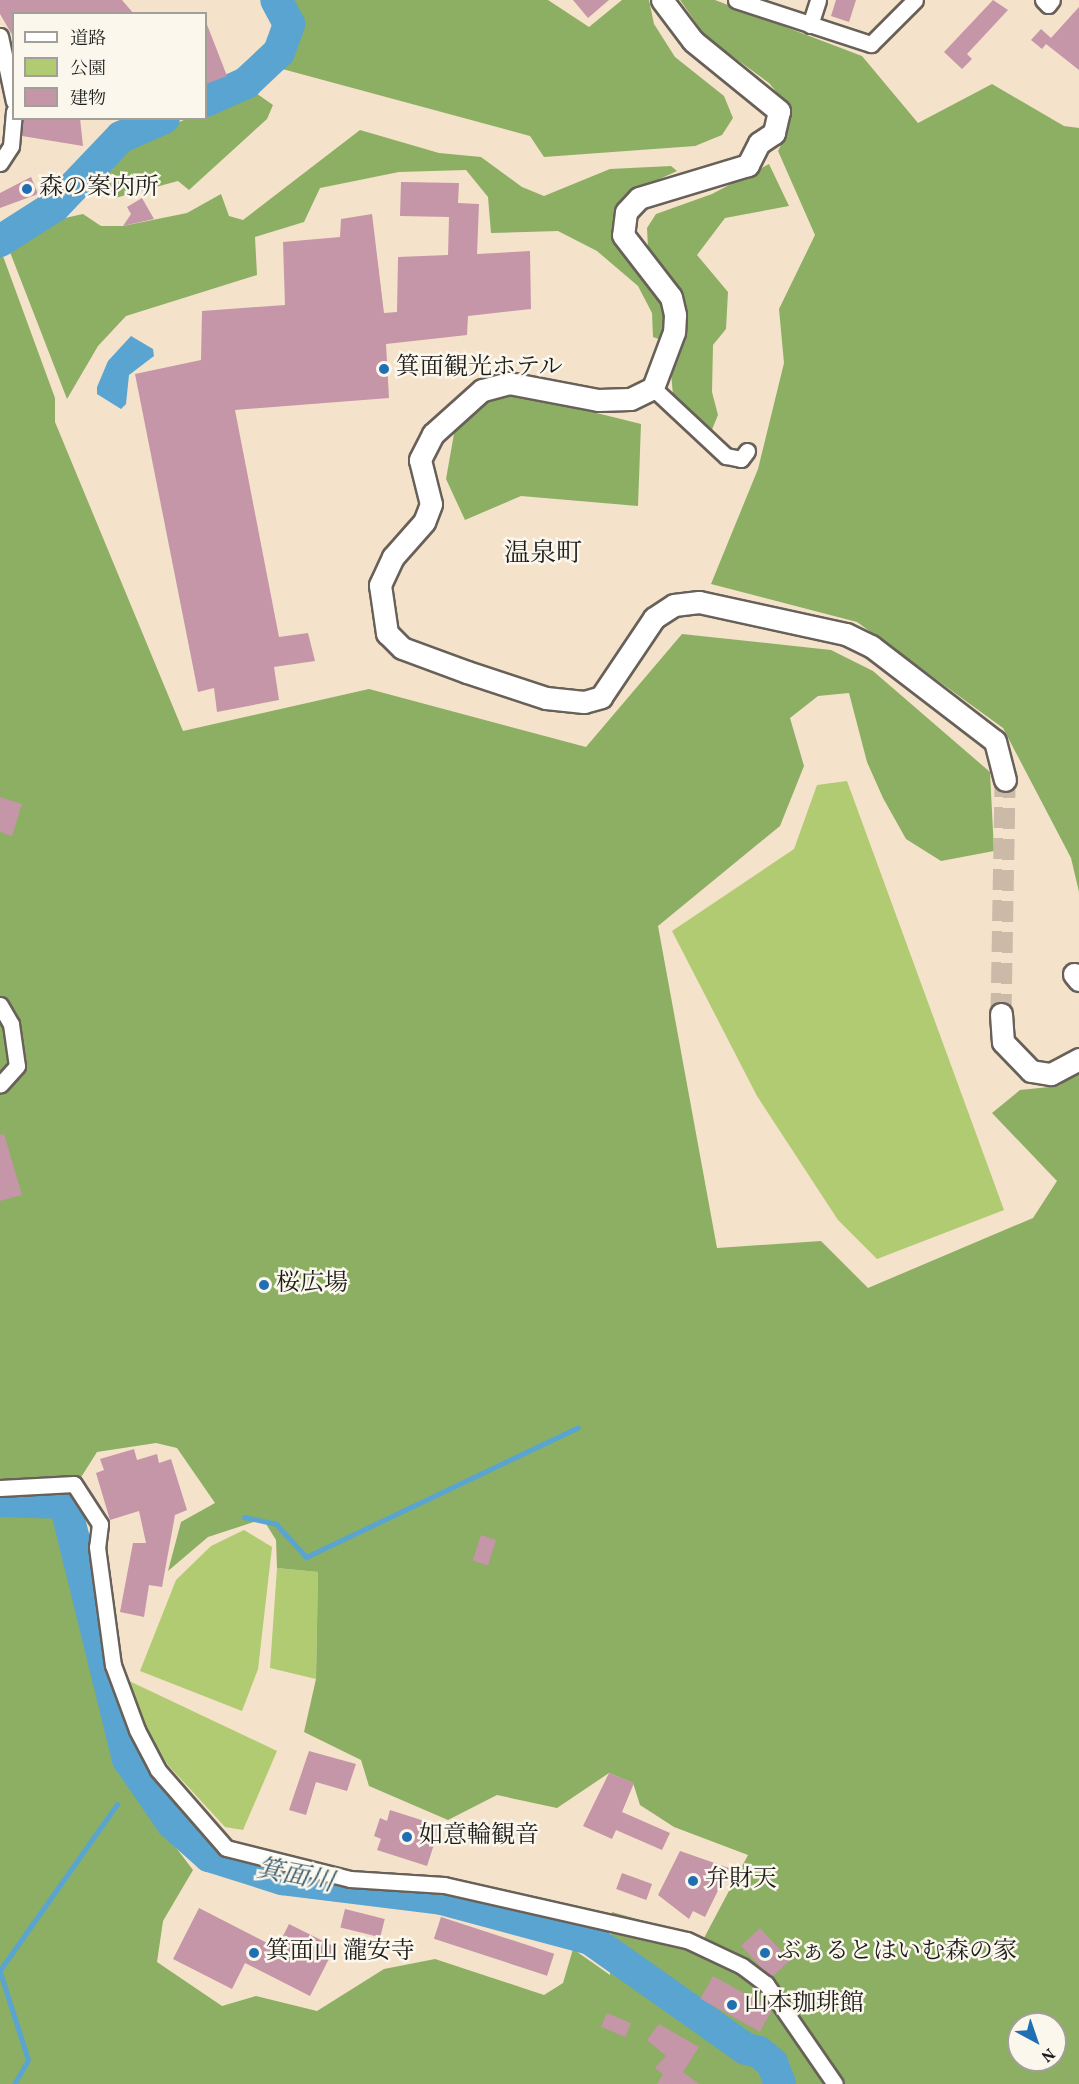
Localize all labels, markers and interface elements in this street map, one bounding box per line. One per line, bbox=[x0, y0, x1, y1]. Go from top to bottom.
legend bbox=[12, 12, 207, 120]
text: 道路 bbox=[70, 27, 106, 52]
text: 公園 bbox=[70, 57, 106, 82]
text: 建物 bbox=[70, 87, 106, 112]
place label: 森の案内所 bbox=[39, 175, 159, 203]
marker: 森の案内所 bbox=[20, 182, 34, 196]
place label: 箕面観光ホテル bbox=[396, 355, 564, 383]
marker: 箕面観光ホテル bbox=[377, 362, 391, 376]
district label: 温泉町 bbox=[504, 539, 582, 571]
place label: 桜広場 bbox=[276, 1271, 348, 1299]
marker: 桜広場 bbox=[257, 1278, 271, 1292]
place label: 如意輪観音 bbox=[419, 1823, 539, 1851]
marker: 如意輪観音 bbox=[400, 1830, 414, 1844]
water label: 箕面川 bbox=[254, 1854, 336, 1900]
place label: 弁財天 bbox=[705, 1867, 777, 1895]
marker: 弁財天 bbox=[686, 1874, 700, 1888]
place label: 箕面山 瀧安寺 bbox=[266, 1939, 415, 1967]
place label: ぶぁるとはいむ森の家 bbox=[777, 1939, 1017, 1967]
marker: 箕面山 瀧安寺 bbox=[247, 1946, 261, 1960]
marker: ぶぁるとはいむ森の家 bbox=[758, 1946, 772, 1960]
place label: 山本珈琲館 bbox=[744, 1991, 864, 2019]
marker: 山本珈琲館 bbox=[725, 1998, 739, 2012]
north arrow bbox=[1007, 2012, 1067, 2072]
text: N bbox=[1036, 2042, 1059, 2066]

